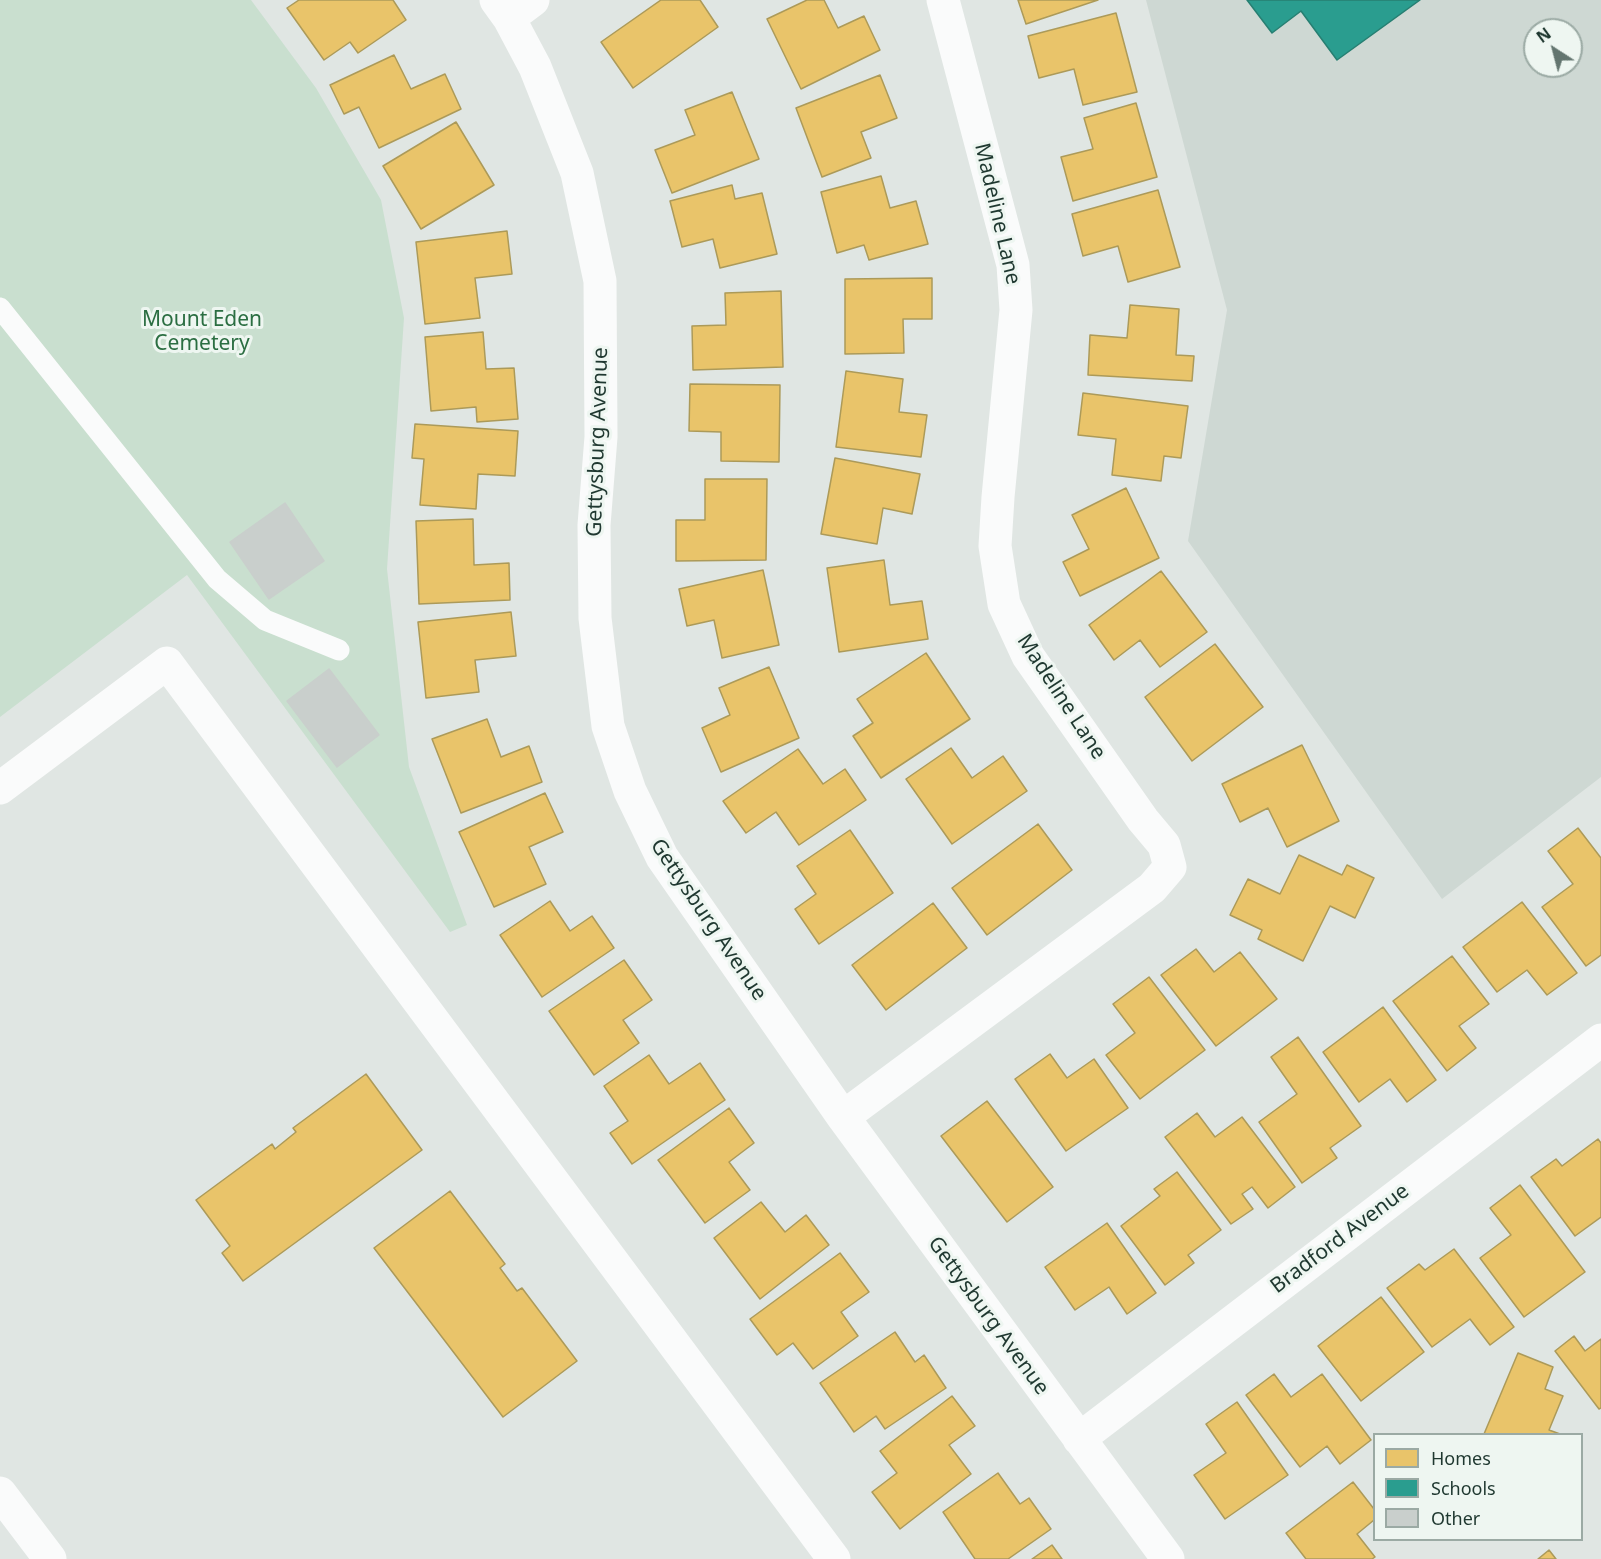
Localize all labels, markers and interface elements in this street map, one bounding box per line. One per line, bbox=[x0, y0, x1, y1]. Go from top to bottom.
north arrow bbox=[1523, 18, 1583, 78]
text: N bbox=[1532, 22, 1555, 48]
street label: Madeline Lane bbox=[968, 141, 1026, 287]
park label: Mount Eden Cemetery bbox=[142, 307, 262, 357]
street label: Gettysburg Avenue bbox=[582, 347, 614, 537]
street label: Madeline Lane bbox=[1011, 630, 1111, 764]
street label: Gettysburg Avenue bbox=[645, 834, 771, 1006]
street label: Bradford Avenue bbox=[1266, 1179, 1414, 1299]
street label: Gettysburg Avenue bbox=[922, 1232, 1054, 1400]
legend bbox=[1373, 1433, 1583, 1541]
text: Homes bbox=[1431, 1446, 1491, 1470]
text: Schools bbox=[1431, 1476, 1496, 1500]
text: Other bbox=[1431, 1506, 1480, 1530]

